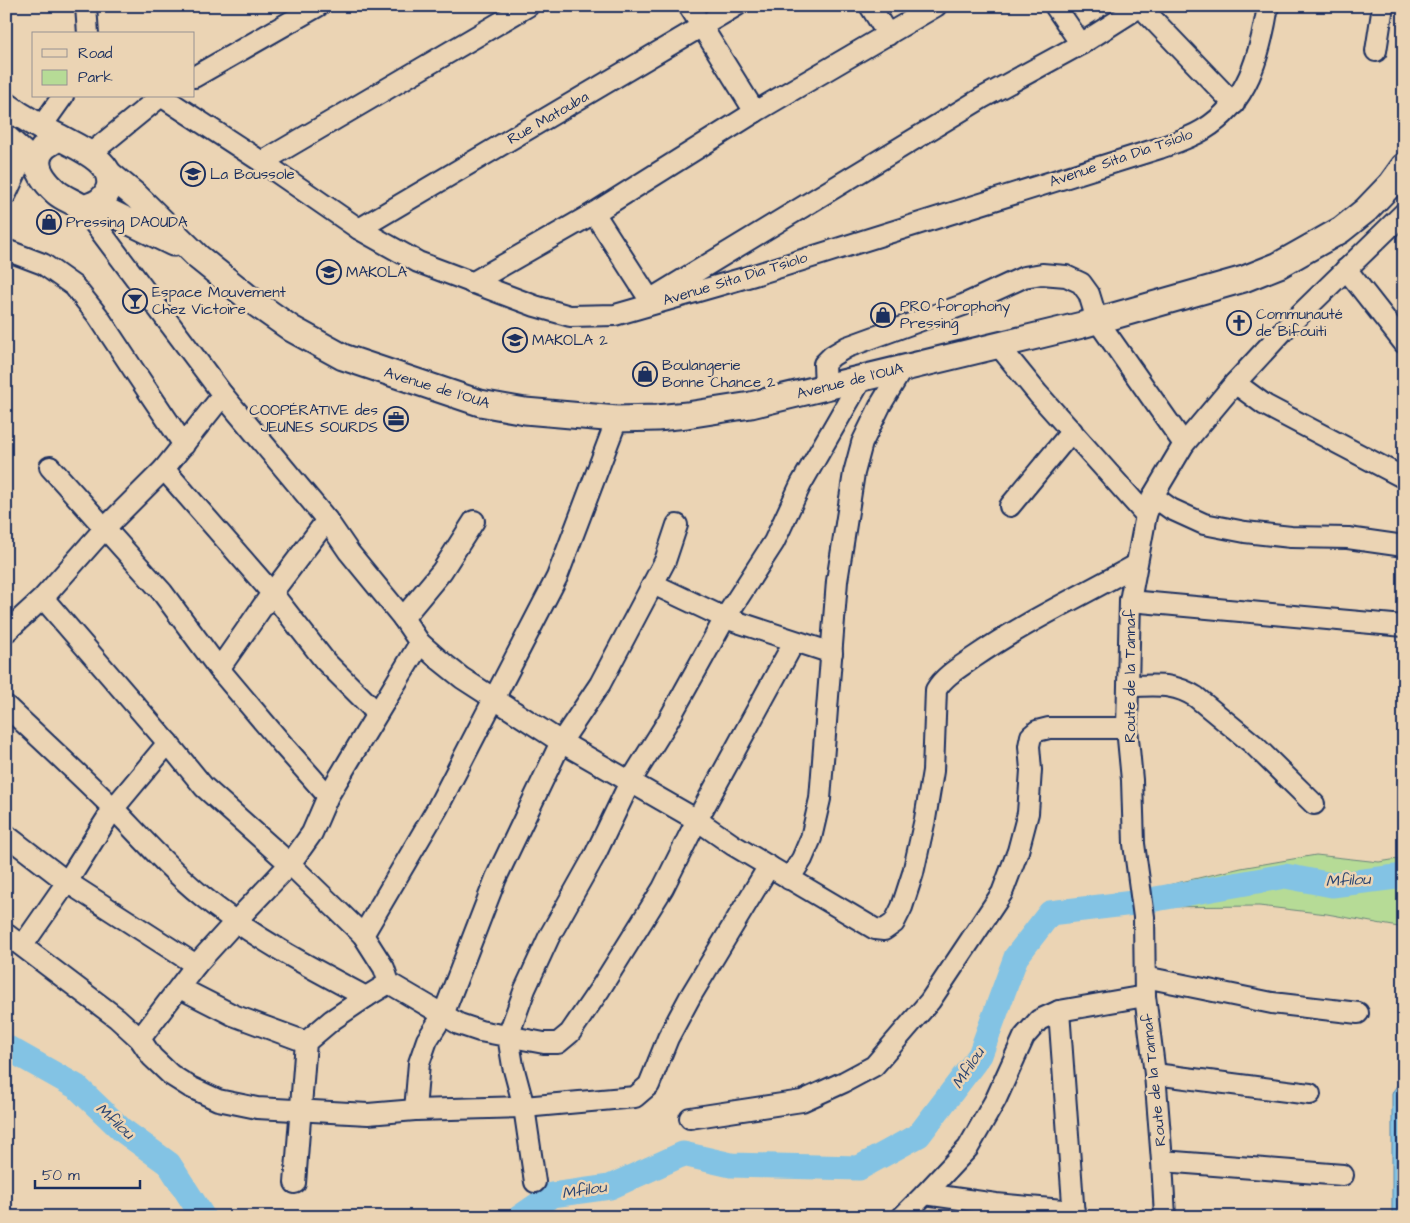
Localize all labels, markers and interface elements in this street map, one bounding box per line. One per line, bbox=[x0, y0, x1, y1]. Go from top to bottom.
legend bbox=[32, 32, 195, 98]
text: Road bbox=[78, 43, 113, 64]
text: Park bbox=[78, 67, 113, 88]
street label: Rue Matouba bbox=[503, 86, 593, 150]
street label: Avenue Sita Dia Tsiolo bbox=[1046, 123, 1196, 192]
school or university icon: La Boussole bbox=[180, 161, 206, 187]
place label: La Boussole bbox=[210, 164, 295, 185]
shop icon: Pressing DAOUDA bbox=[36, 209, 62, 235]
place label: Pressing DAOUDA bbox=[66, 212, 188, 234]
street label: Avenue Sita Dia Tsiolo bbox=[660, 247, 811, 311]
school or university icon: MAKOLA bbox=[316, 259, 342, 285]
place label: MAKOLA bbox=[346, 262, 408, 283]
place label: Espace Mouvement Chez Victoire bbox=[152, 282, 286, 320]
bar icon: Espace Mouvement Chez Victoire bbox=[122, 288, 148, 314]
place label: PRO forophony Pressing bbox=[900, 296, 1010, 335]
shop icon: PRO forophony Pressing bbox=[870, 302, 896, 328]
place label: Communauté de Bifouiti bbox=[1256, 304, 1343, 342]
church icon: Communauté de Bifouiti bbox=[1226, 310, 1252, 336]
school or university icon: MAKOLA 2 bbox=[502, 327, 528, 353]
place label: MAKOLA 2 bbox=[532, 330, 608, 351]
place label: Boulangerie Bonne Chance 2 bbox=[662, 355, 776, 393]
street label: Avenue de l'OUA bbox=[794, 357, 906, 404]
shop icon: Boulangerie Bonne Chance 2 bbox=[632, 361, 658, 387]
street label: Avenue de l'OUA bbox=[382, 362, 493, 414]
place label: COOPÉRATIVE des JEUNES SOURDS bbox=[249, 400, 378, 438]
office icon: COOPÉRATIVE des JEUNES SOURDS bbox=[383, 406, 409, 432]
street label: Route de la Tannaf bbox=[1120, 609, 1141, 743]
water label: Mfilou bbox=[1325, 868, 1372, 892]
street label: Route de la Tannaf bbox=[1137, 1013, 1171, 1147]
water label: Mfilou bbox=[947, 1042, 990, 1093]
water label: Mfilou bbox=[91, 1098, 140, 1145]
scale bar bbox=[35, 1158, 140, 1190]
text: 50 m bbox=[42, 1165, 80, 1186]
water label: Mfilou bbox=[560, 1175, 609, 1204]

